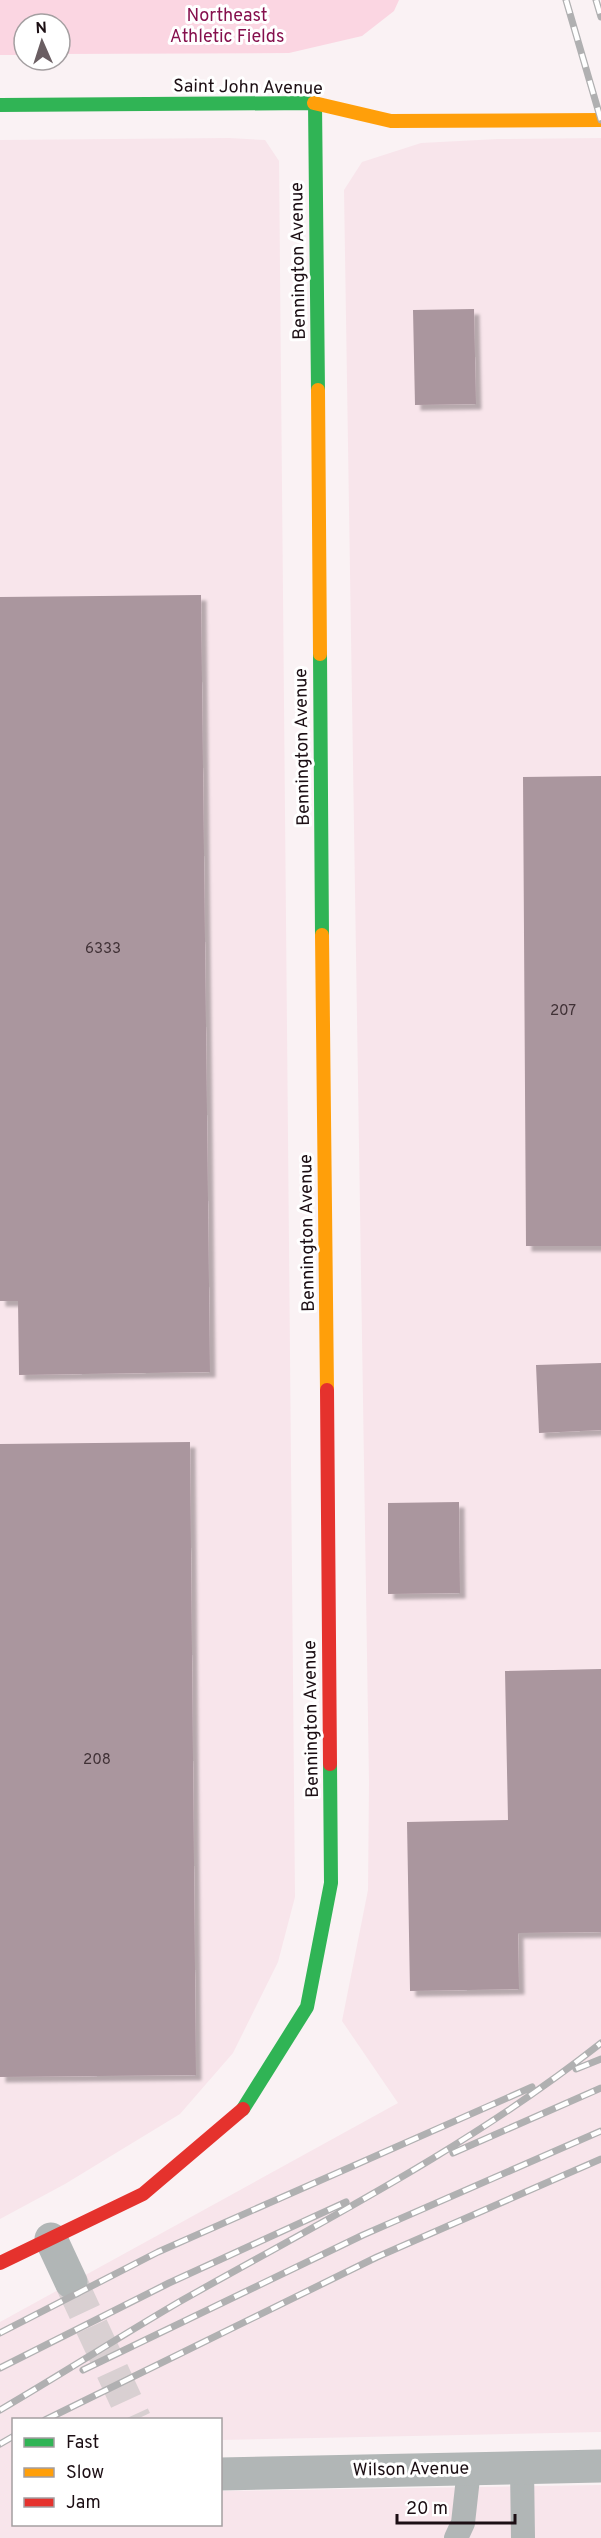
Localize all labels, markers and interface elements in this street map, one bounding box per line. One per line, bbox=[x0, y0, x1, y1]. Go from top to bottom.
park label: Northeast Athletic Fields bbox=[170, 5, 284, 49]
north arrow bbox=[12, 12, 72, 72]
text: N bbox=[35, 19, 48, 39]
street label: Saint John Avenue bbox=[173, 75, 323, 101]
street label: Bennington Avenue bbox=[286, 182, 312, 340]
street label: Bennington Avenue bbox=[290, 668, 316, 826]
house number: 6333 bbox=[85, 940, 121, 959]
house number: 207 bbox=[550, 1002, 576, 1021]
street label: Bennington Avenue bbox=[295, 1154, 321, 1312]
street label: Bennington Avenue bbox=[299, 1640, 325, 1798]
house number: 208 bbox=[83, 1751, 111, 1770]
legend bbox=[12, 2418, 222, 2526]
text: Fast bbox=[66, 2432, 99, 2455]
street label: Wilson Avenue bbox=[353, 2457, 469, 2483]
text: Slow bbox=[66, 2462, 104, 2485]
scale bar bbox=[397, 2487, 516, 2525]
text: Jam bbox=[66, 2492, 101, 2515]
text: 20 m bbox=[406, 2498, 448, 2521]

